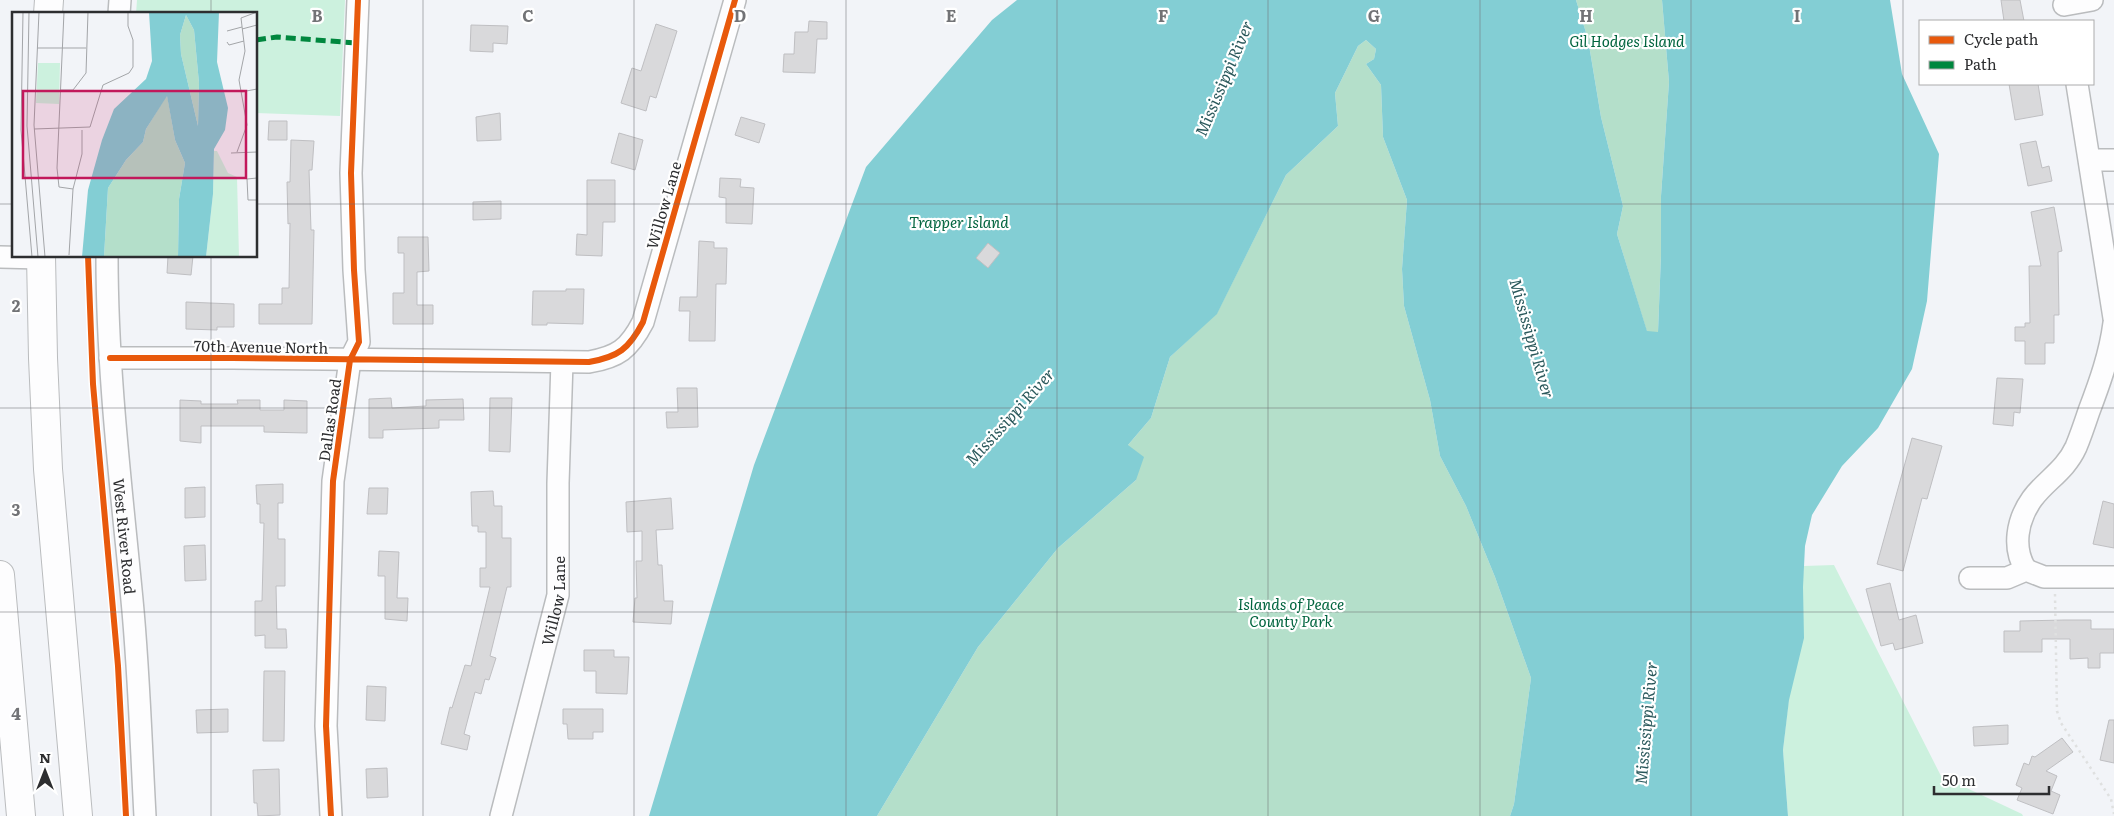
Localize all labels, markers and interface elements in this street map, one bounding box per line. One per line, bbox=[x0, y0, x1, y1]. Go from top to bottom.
text: B bbox=[311, 3, 323, 27]
text: C bbox=[522, 3, 534, 27]
text: D bbox=[734, 3, 746, 27]
text: E bbox=[946, 3, 957, 27]
text: F bbox=[1158, 3, 1168, 27]
text: G bbox=[1368, 3, 1380, 27]
text: H bbox=[1579, 3, 1593, 27]
text: I bbox=[1794, 3, 1800, 27]
inset map bbox=[12, 12, 258, 258]
water label: Mississippi River bbox=[1188, 17, 1258, 139]
legend bbox=[1919, 20, 2094, 85]
text: Cycle path bbox=[1964, 27, 2039, 50]
park label: Gil Hodges Island bbox=[1569, 29, 1685, 52]
text: Path bbox=[1964, 52, 1997, 75]
street label: Willow Lane bbox=[639, 158, 687, 252]
park label: Trapper Island bbox=[909, 210, 1009, 233]
water label: Mississippi River bbox=[1504, 275, 1562, 401]
text: 2 bbox=[12, 293, 21, 317]
street label: 70th Avenue North bbox=[194, 333, 328, 359]
water label: Mississippi River bbox=[959, 362, 1059, 470]
street label: Dallas Road bbox=[312, 377, 346, 463]
street label: West River Road bbox=[108, 477, 143, 595]
text: 3 bbox=[12, 497, 21, 521]
street label: Willow Lane bbox=[534, 556, 570, 648]
park label: Islands of Peace County Park bbox=[1238, 592, 1344, 632]
water label: Mississippi River bbox=[1628, 661, 1662, 785]
text: 4 bbox=[11, 701, 21, 725]
north arrow bbox=[20, 746, 70, 796]
text: N bbox=[39, 747, 51, 767]
scale bar bbox=[1934, 764, 2049, 796]
text: 50 m bbox=[1942, 768, 1976, 791]

